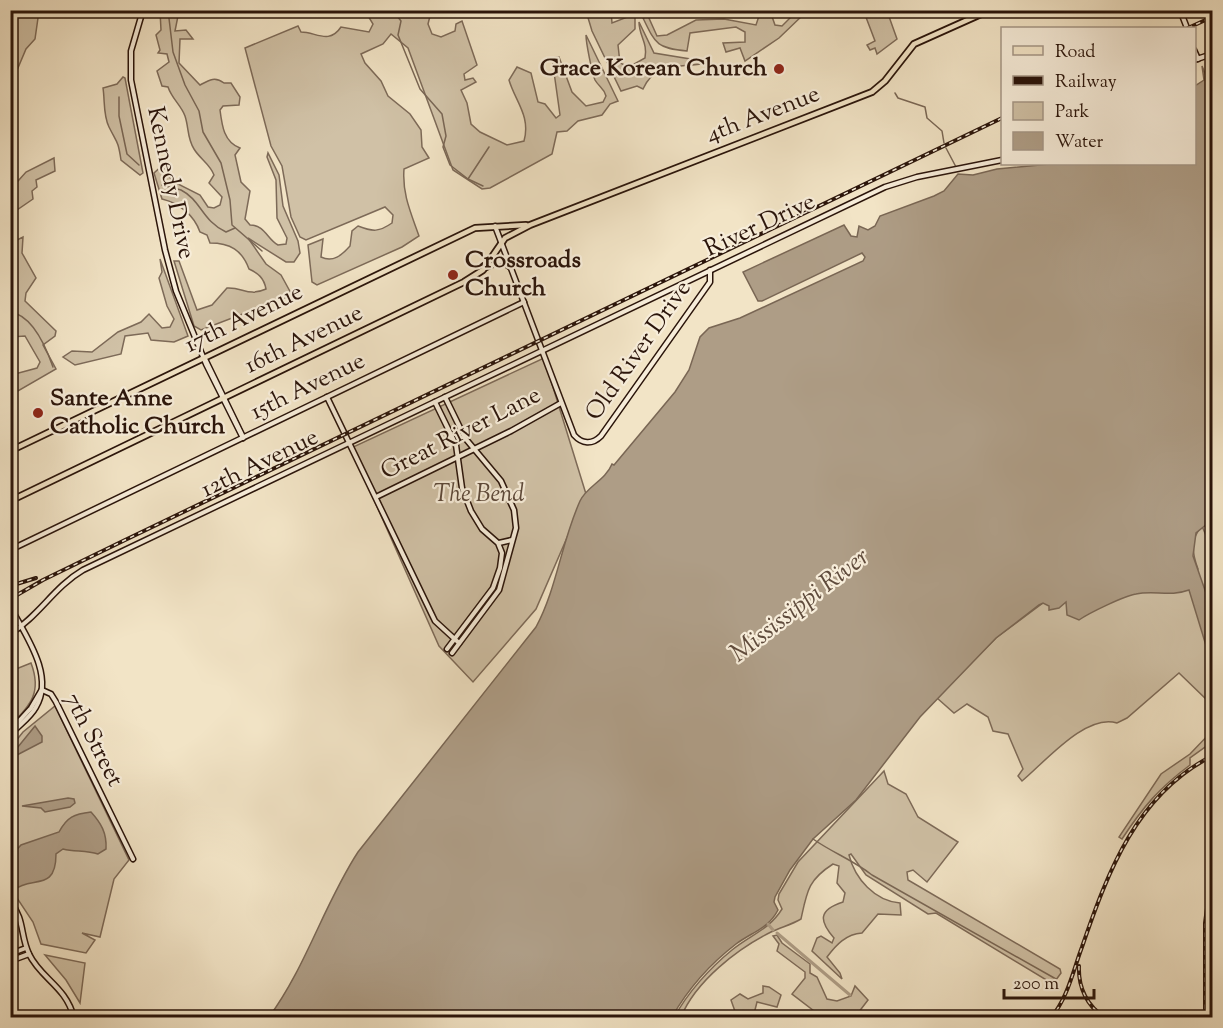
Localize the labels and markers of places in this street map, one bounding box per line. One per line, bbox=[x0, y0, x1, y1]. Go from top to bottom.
place label: Grace Korean Church bbox=[540, 52, 768, 86]
marker: Grace Korean Church bbox=[772, 62, 786, 76]
place label: Crossroads Church bbox=[465, 244, 581, 306]
marker: Crossroads Church bbox=[446, 268, 460, 282]
place label: Sante Anne Catholic Church bbox=[50, 382, 226, 444]
marker: Sante Anne Catholic Church bbox=[31, 406, 45, 420]

